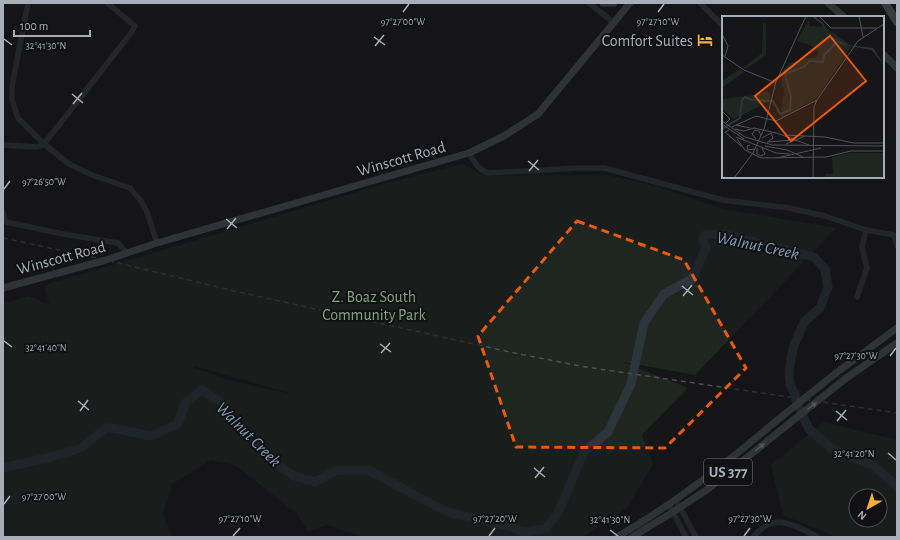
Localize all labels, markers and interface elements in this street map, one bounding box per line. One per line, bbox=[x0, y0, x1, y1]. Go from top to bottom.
scale bar bbox=[14, 12, 90, 38]
inset map bbox=[722, 16, 884, 178]
text: 97°27'00"W bbox=[381, 17, 425, 27]
text: 97°27'10"W bbox=[637, 17, 679, 27]
text: 100 m bbox=[20, 20, 48, 32]
hotel icon: Comfort Suites bbox=[696, 31, 714, 49]
place label: Comfort Suites bbox=[602, 33, 693, 49]
text: 32°41'30"N bbox=[26, 41, 66, 51]
street label: Winscott Road bbox=[355, 139, 447, 179]
text: 97°26'50"W bbox=[22, 177, 66, 187]
water label: Walnut Creek bbox=[715, 228, 801, 263]
street label: Winscott Road bbox=[15, 238, 107, 277]
park label: Z. Boaz South Community Park bbox=[322, 289, 426, 324]
text: 32°41'40"N bbox=[25, 343, 67, 353]
text: 97°27'30"W bbox=[834, 351, 878, 361]
water label: Walnut Creek bbox=[213, 399, 284, 470]
one-way arrow bbox=[806, 401, 817, 410]
one-way arrow bbox=[755, 442, 766, 451]
text: 32°41'20"N bbox=[834, 449, 874, 459]
road number: US 377 bbox=[704, 459, 752, 485]
north arrow bbox=[848, 488, 888, 528]
text: 97°27'00"W bbox=[22, 492, 66, 502]
text: N bbox=[856, 509, 868, 522]
text: 97°27'10"W bbox=[219, 514, 261, 524]
text: 97°27'20"W bbox=[473, 514, 517, 524]
text: 97°27'30"W bbox=[728, 514, 772, 524]
text: 32°41'30"N bbox=[590, 515, 630, 525]

